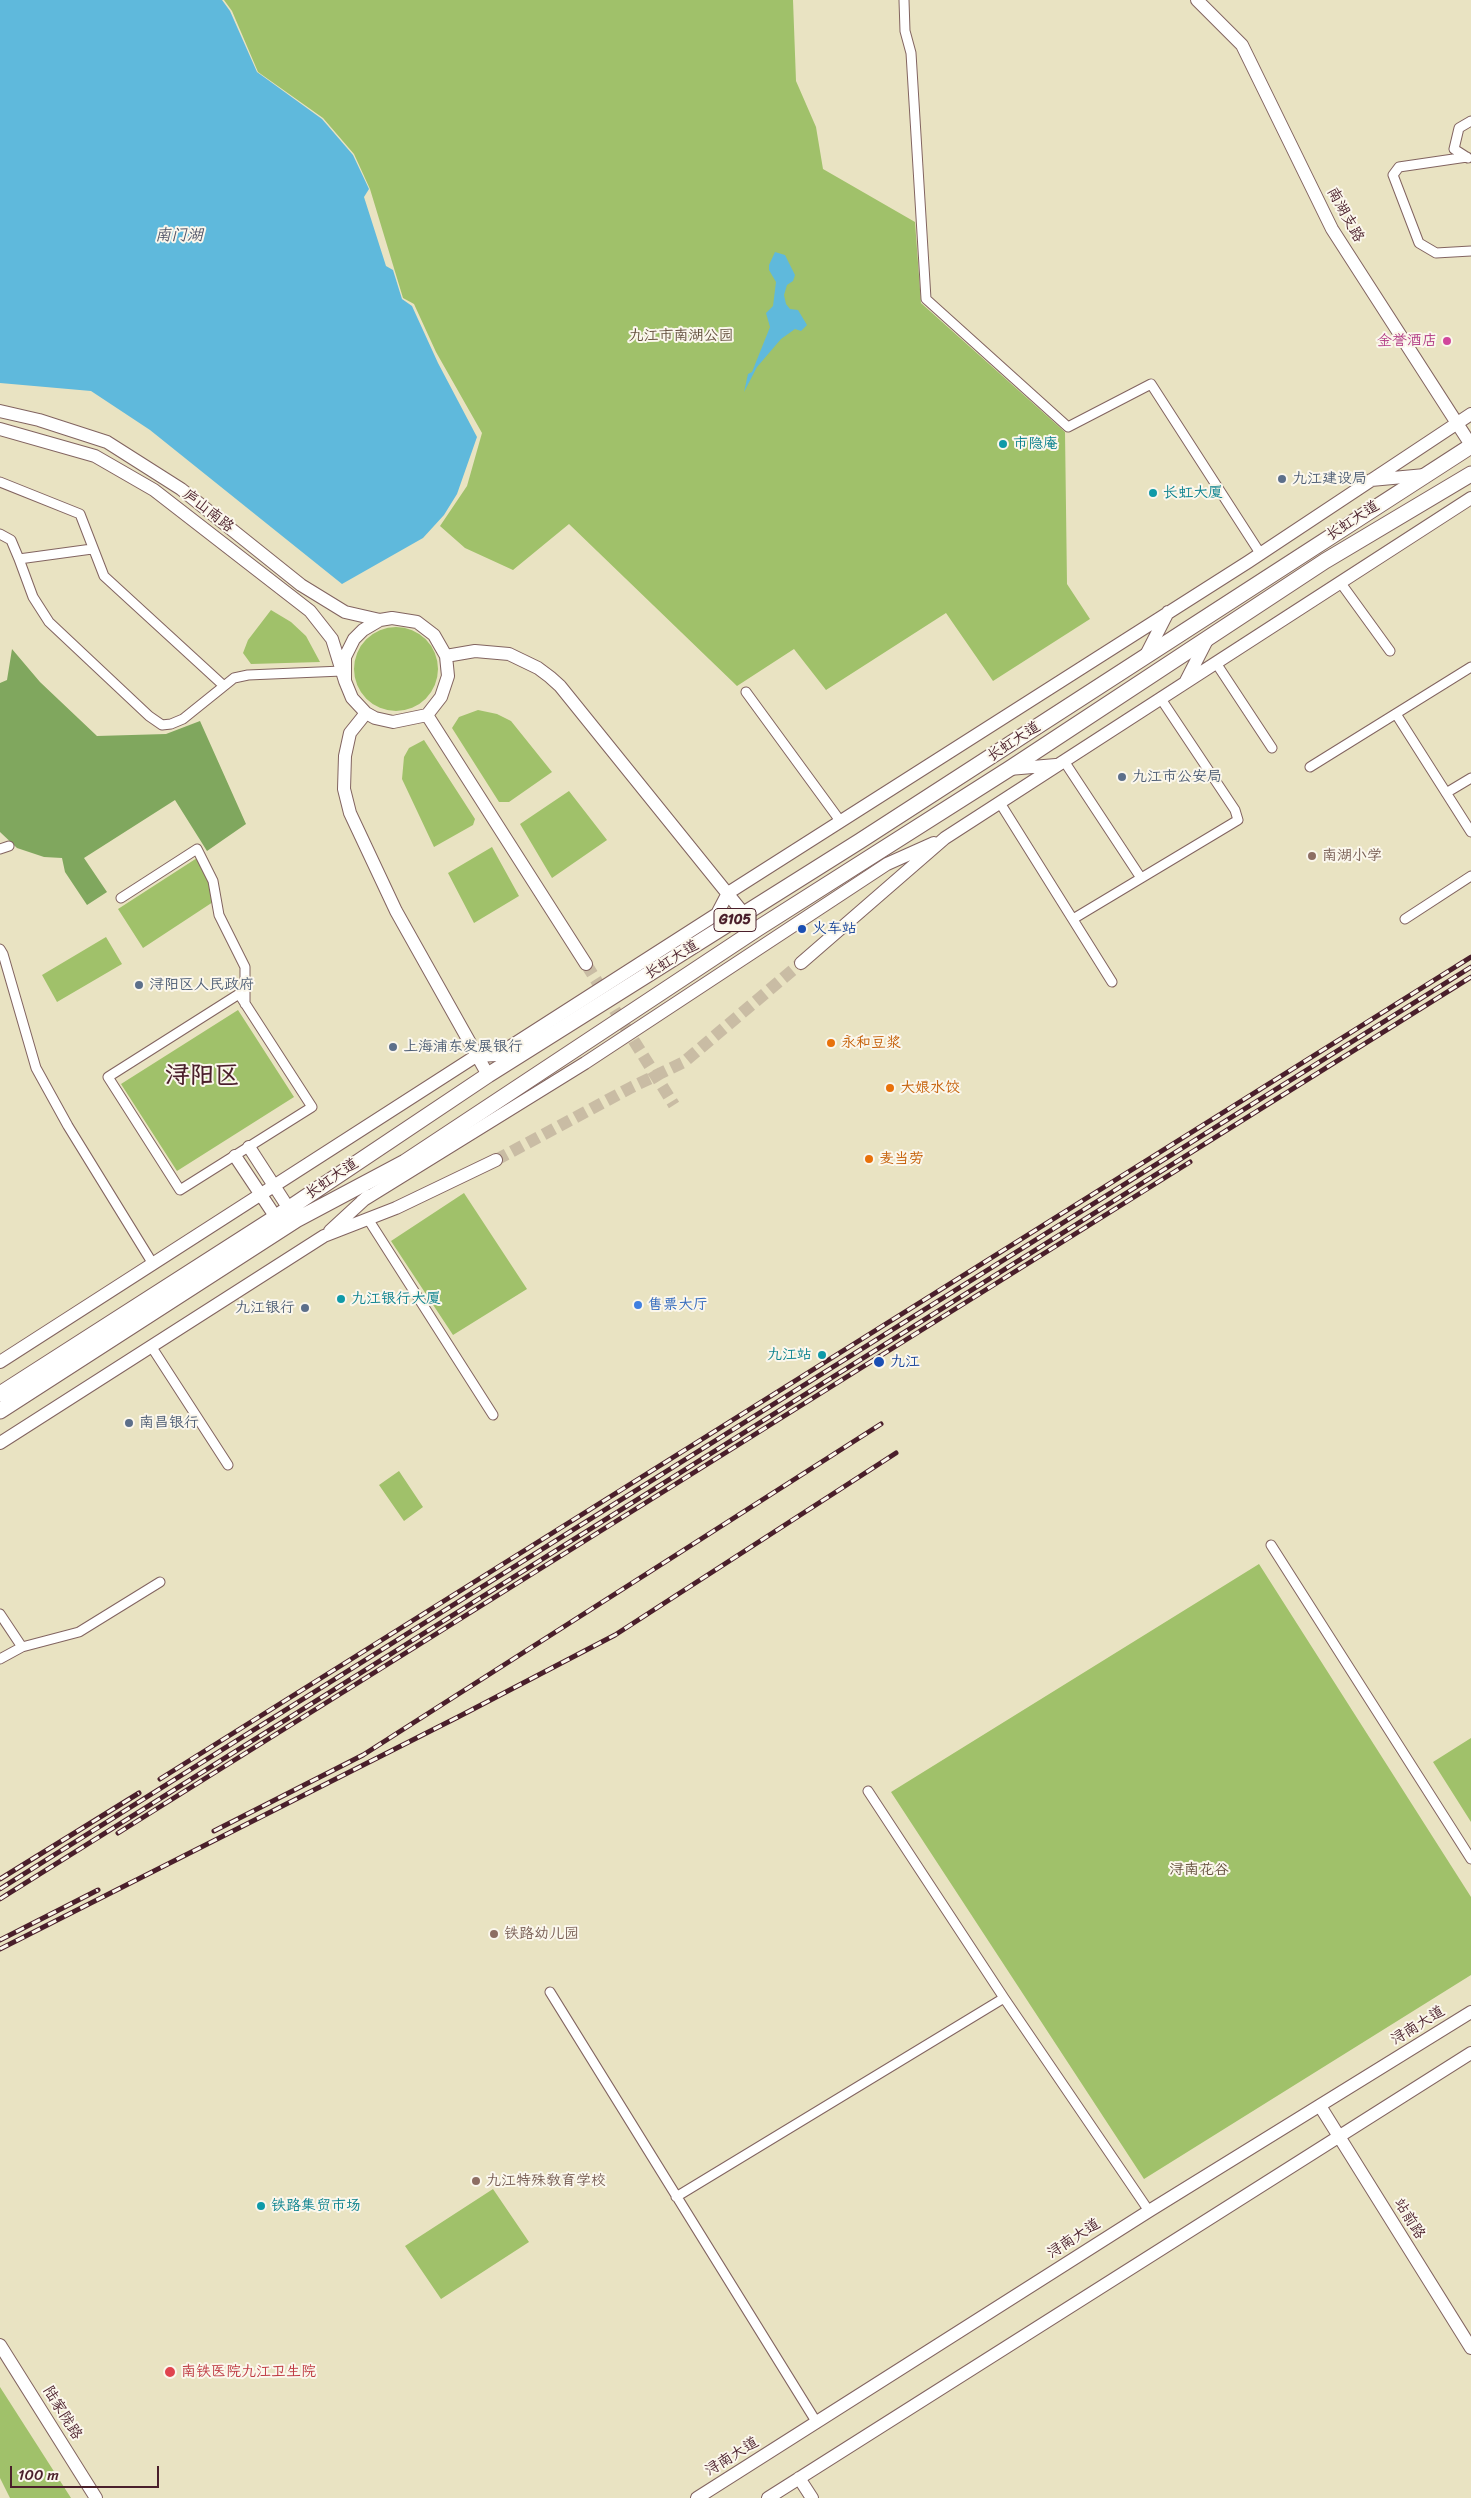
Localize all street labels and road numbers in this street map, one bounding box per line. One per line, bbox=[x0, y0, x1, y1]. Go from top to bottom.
street label: 南湖支路 bbox=[1323, 184, 1367, 246]
street label: 庐山南路 bbox=[179, 485, 237, 537]
street label: 长虹大道 bbox=[1323, 497, 1383, 545]
street label: 长虹大道 bbox=[984, 718, 1044, 766]
road number: G105 bbox=[714, 908, 756, 932]
street label: 长虹大道 bbox=[642, 936, 702, 984]
street label: 长虹大道 bbox=[302, 1155, 362, 1203]
street label: 浔南大道 bbox=[1388, 2002, 1448, 2050]
street label: 站前路 bbox=[1389, 2195, 1429, 2243]
street label: 浔南大道 bbox=[1044, 2215, 1104, 2263]
street label: 陆家陇路 bbox=[38, 2383, 86, 2443]
street label: 浔南大道 bbox=[702, 2433, 762, 2481]

